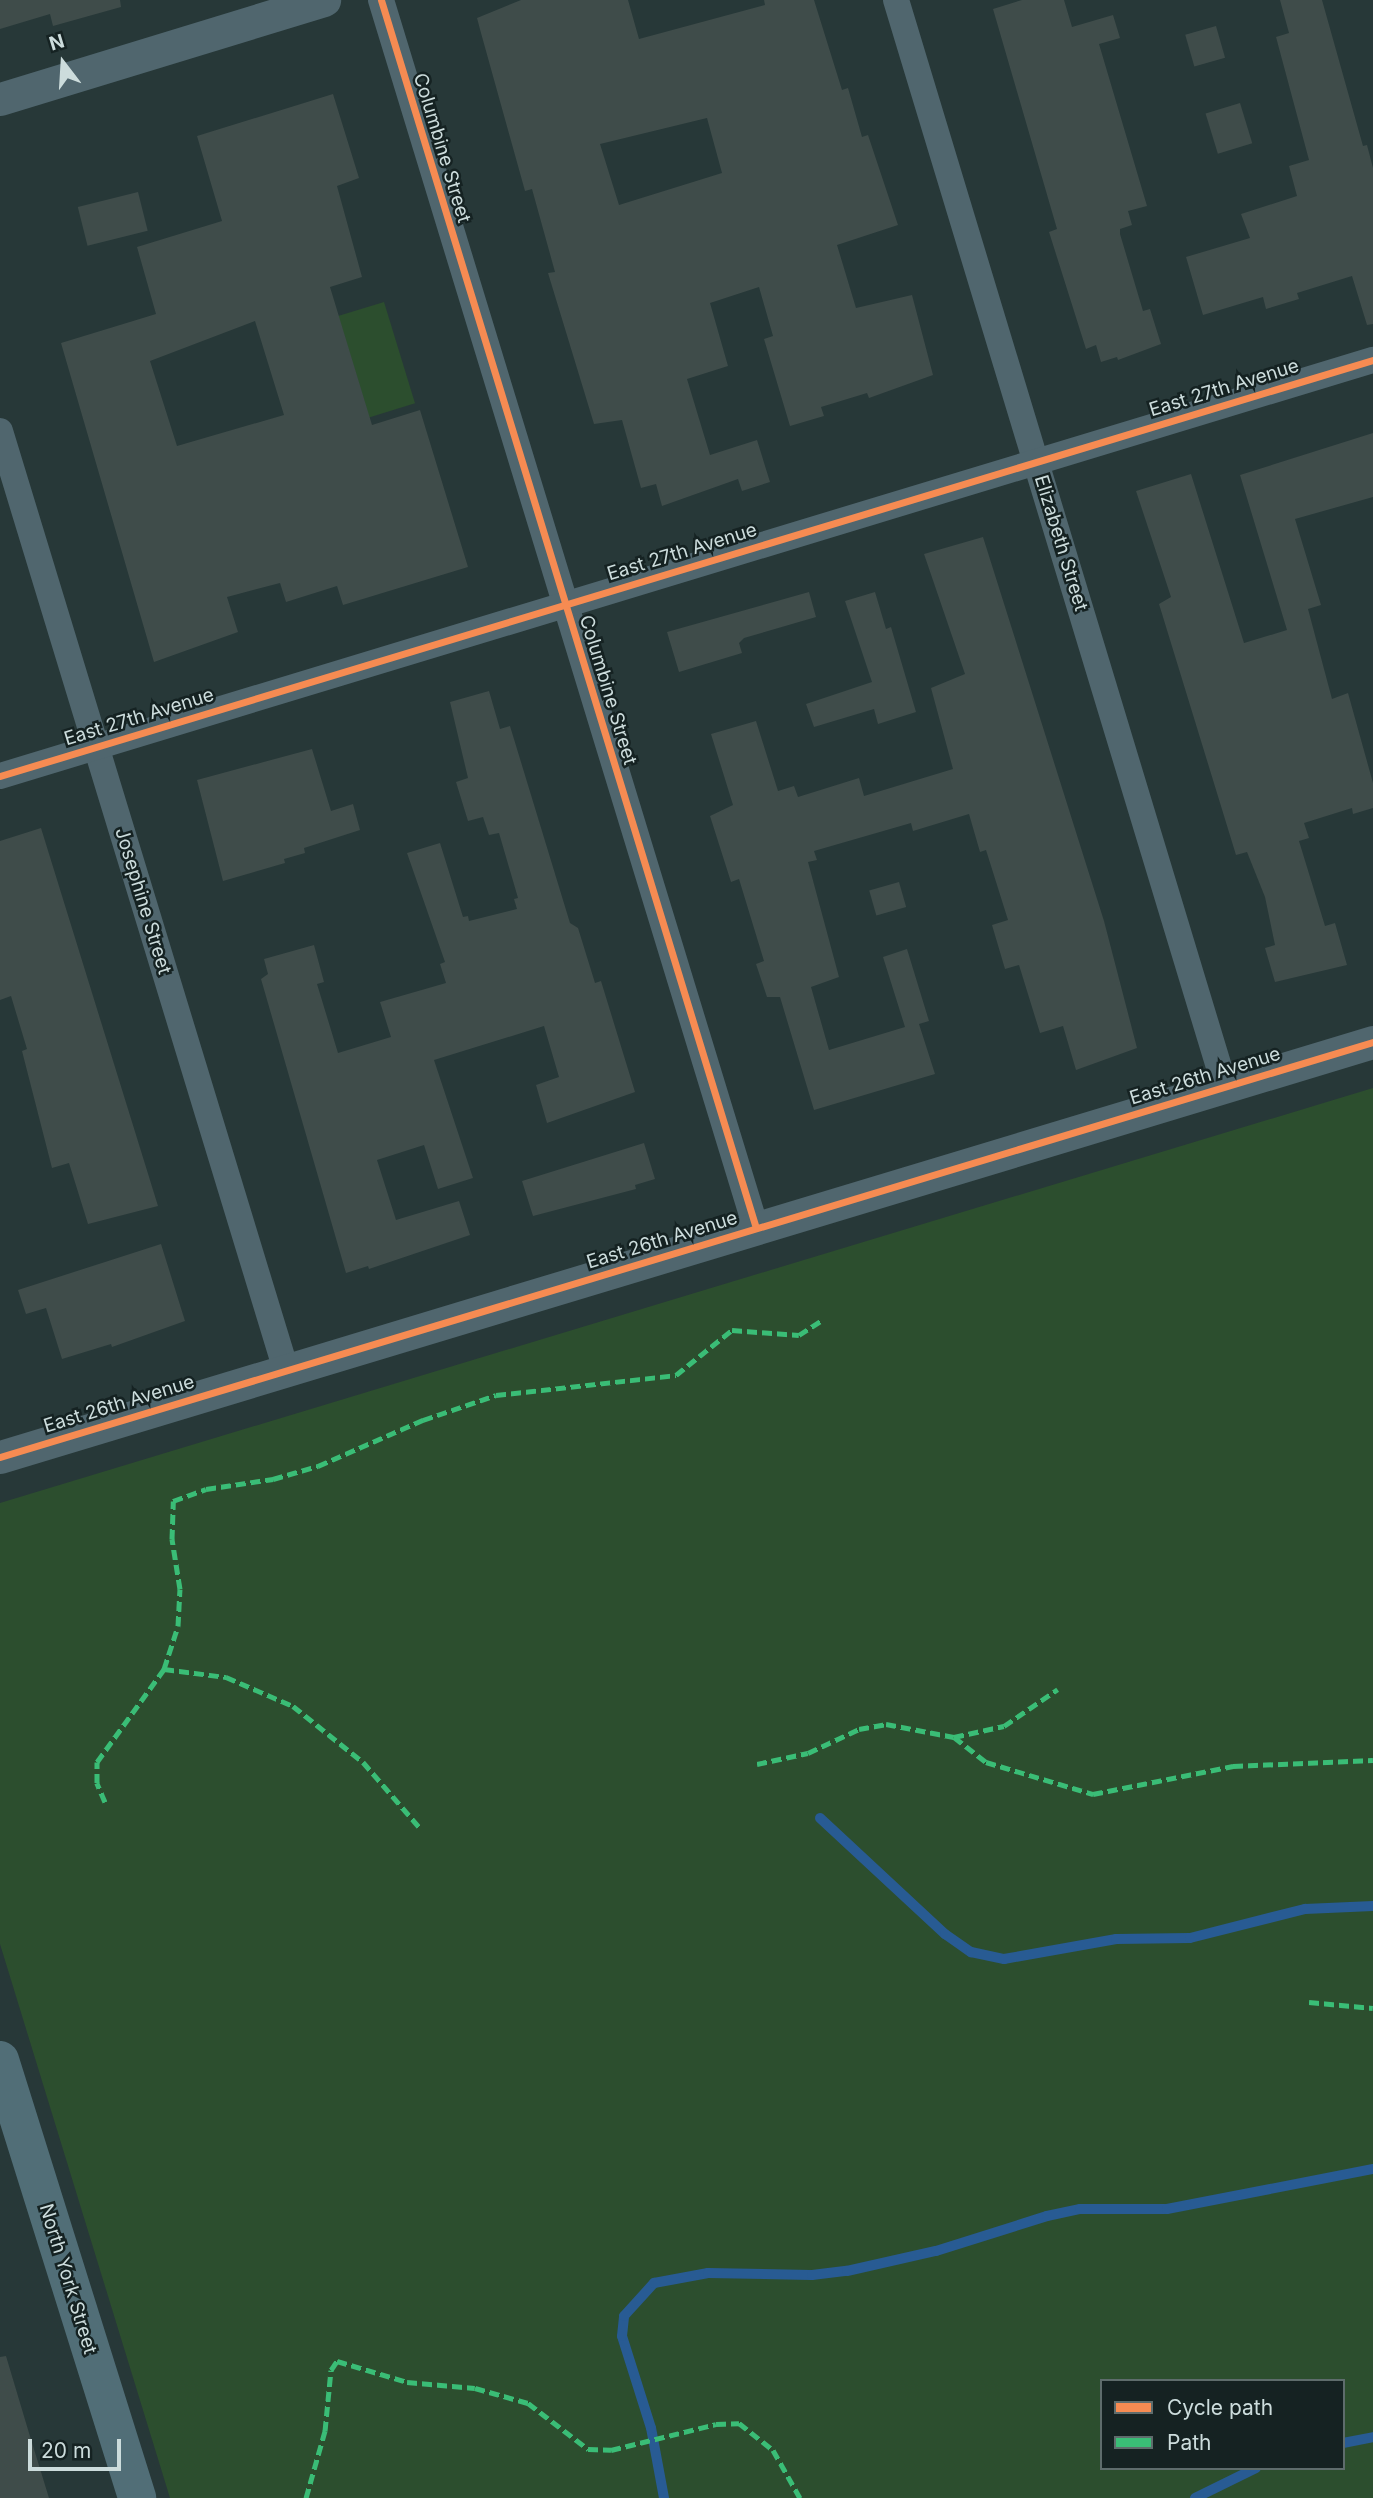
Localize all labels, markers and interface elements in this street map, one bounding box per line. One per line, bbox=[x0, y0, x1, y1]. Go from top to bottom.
north arrow bbox=[28, 28, 98, 98]
text: N bbox=[46, 29, 67, 56]
street label: Columbine Street bbox=[408, 70, 476, 226]
street label: East 27th Avenue bbox=[1146, 354, 1302, 422]
street label: Elizabeth Street bbox=[1029, 472, 1093, 614]
street label: East 27th Avenue bbox=[604, 518, 760, 586]
street label: Columbine Street bbox=[574, 612, 642, 768]
street label: East 27th Avenue bbox=[61, 683, 217, 751]
street label: Josephine Street bbox=[110, 825, 176, 977]
street label: East 26th Avenue bbox=[1127, 1042, 1283, 1110]
street label: East 26th Avenue bbox=[584, 1206, 740, 1274]
street label: East 26th Avenue bbox=[41, 1370, 197, 1438]
street label: North York Street bbox=[34, 2201, 102, 2357]
legend bbox=[1100, 2379, 1345, 2470]
text: Cycle path bbox=[1167, 2395, 1273, 2420]
scale bar bbox=[32, 2424, 124, 2468]
text: Path bbox=[1167, 2430, 1212, 2455]
text: 20 m bbox=[41, 2438, 91, 2463]

